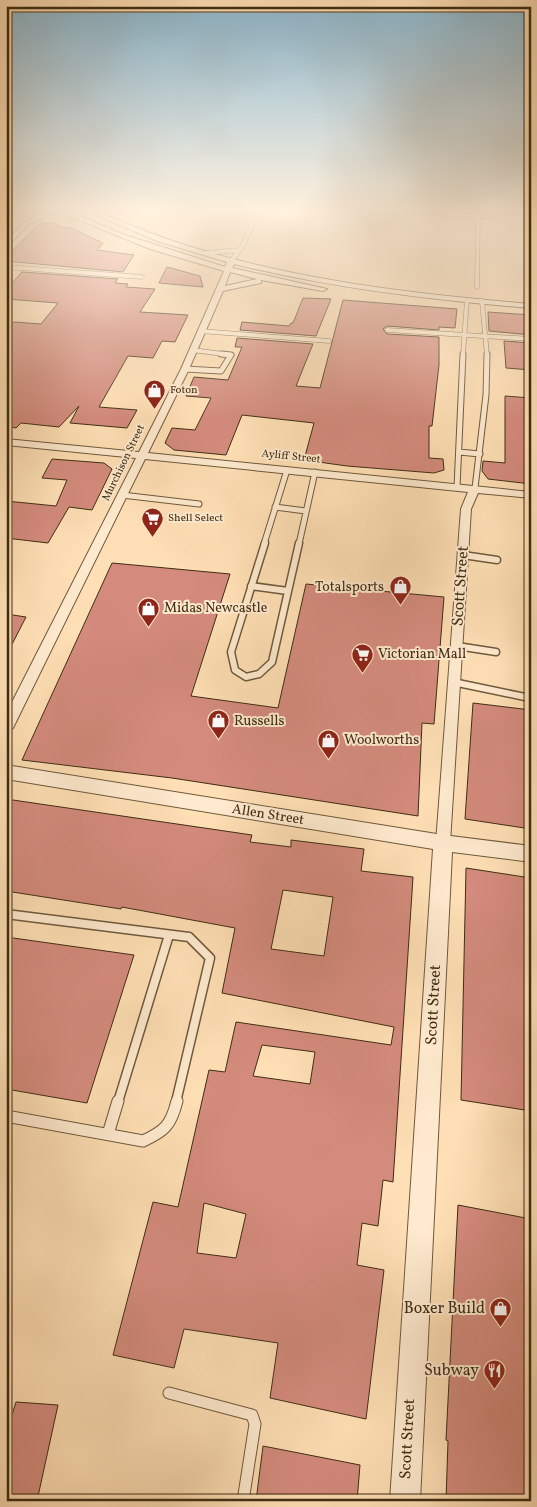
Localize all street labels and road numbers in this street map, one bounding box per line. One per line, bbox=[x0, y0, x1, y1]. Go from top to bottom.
street label: Murchison Street bbox=[99, 422, 149, 504]
street label: Ayliff Street bbox=[261, 446, 321, 468]
street label: Scott Street bbox=[447, 545, 475, 627]
street label: Allen Street bbox=[231, 800, 305, 830]
street label: Scott Street bbox=[421, 964, 447, 1046]
street label: Scott Street bbox=[395, 1398, 421, 1480]

